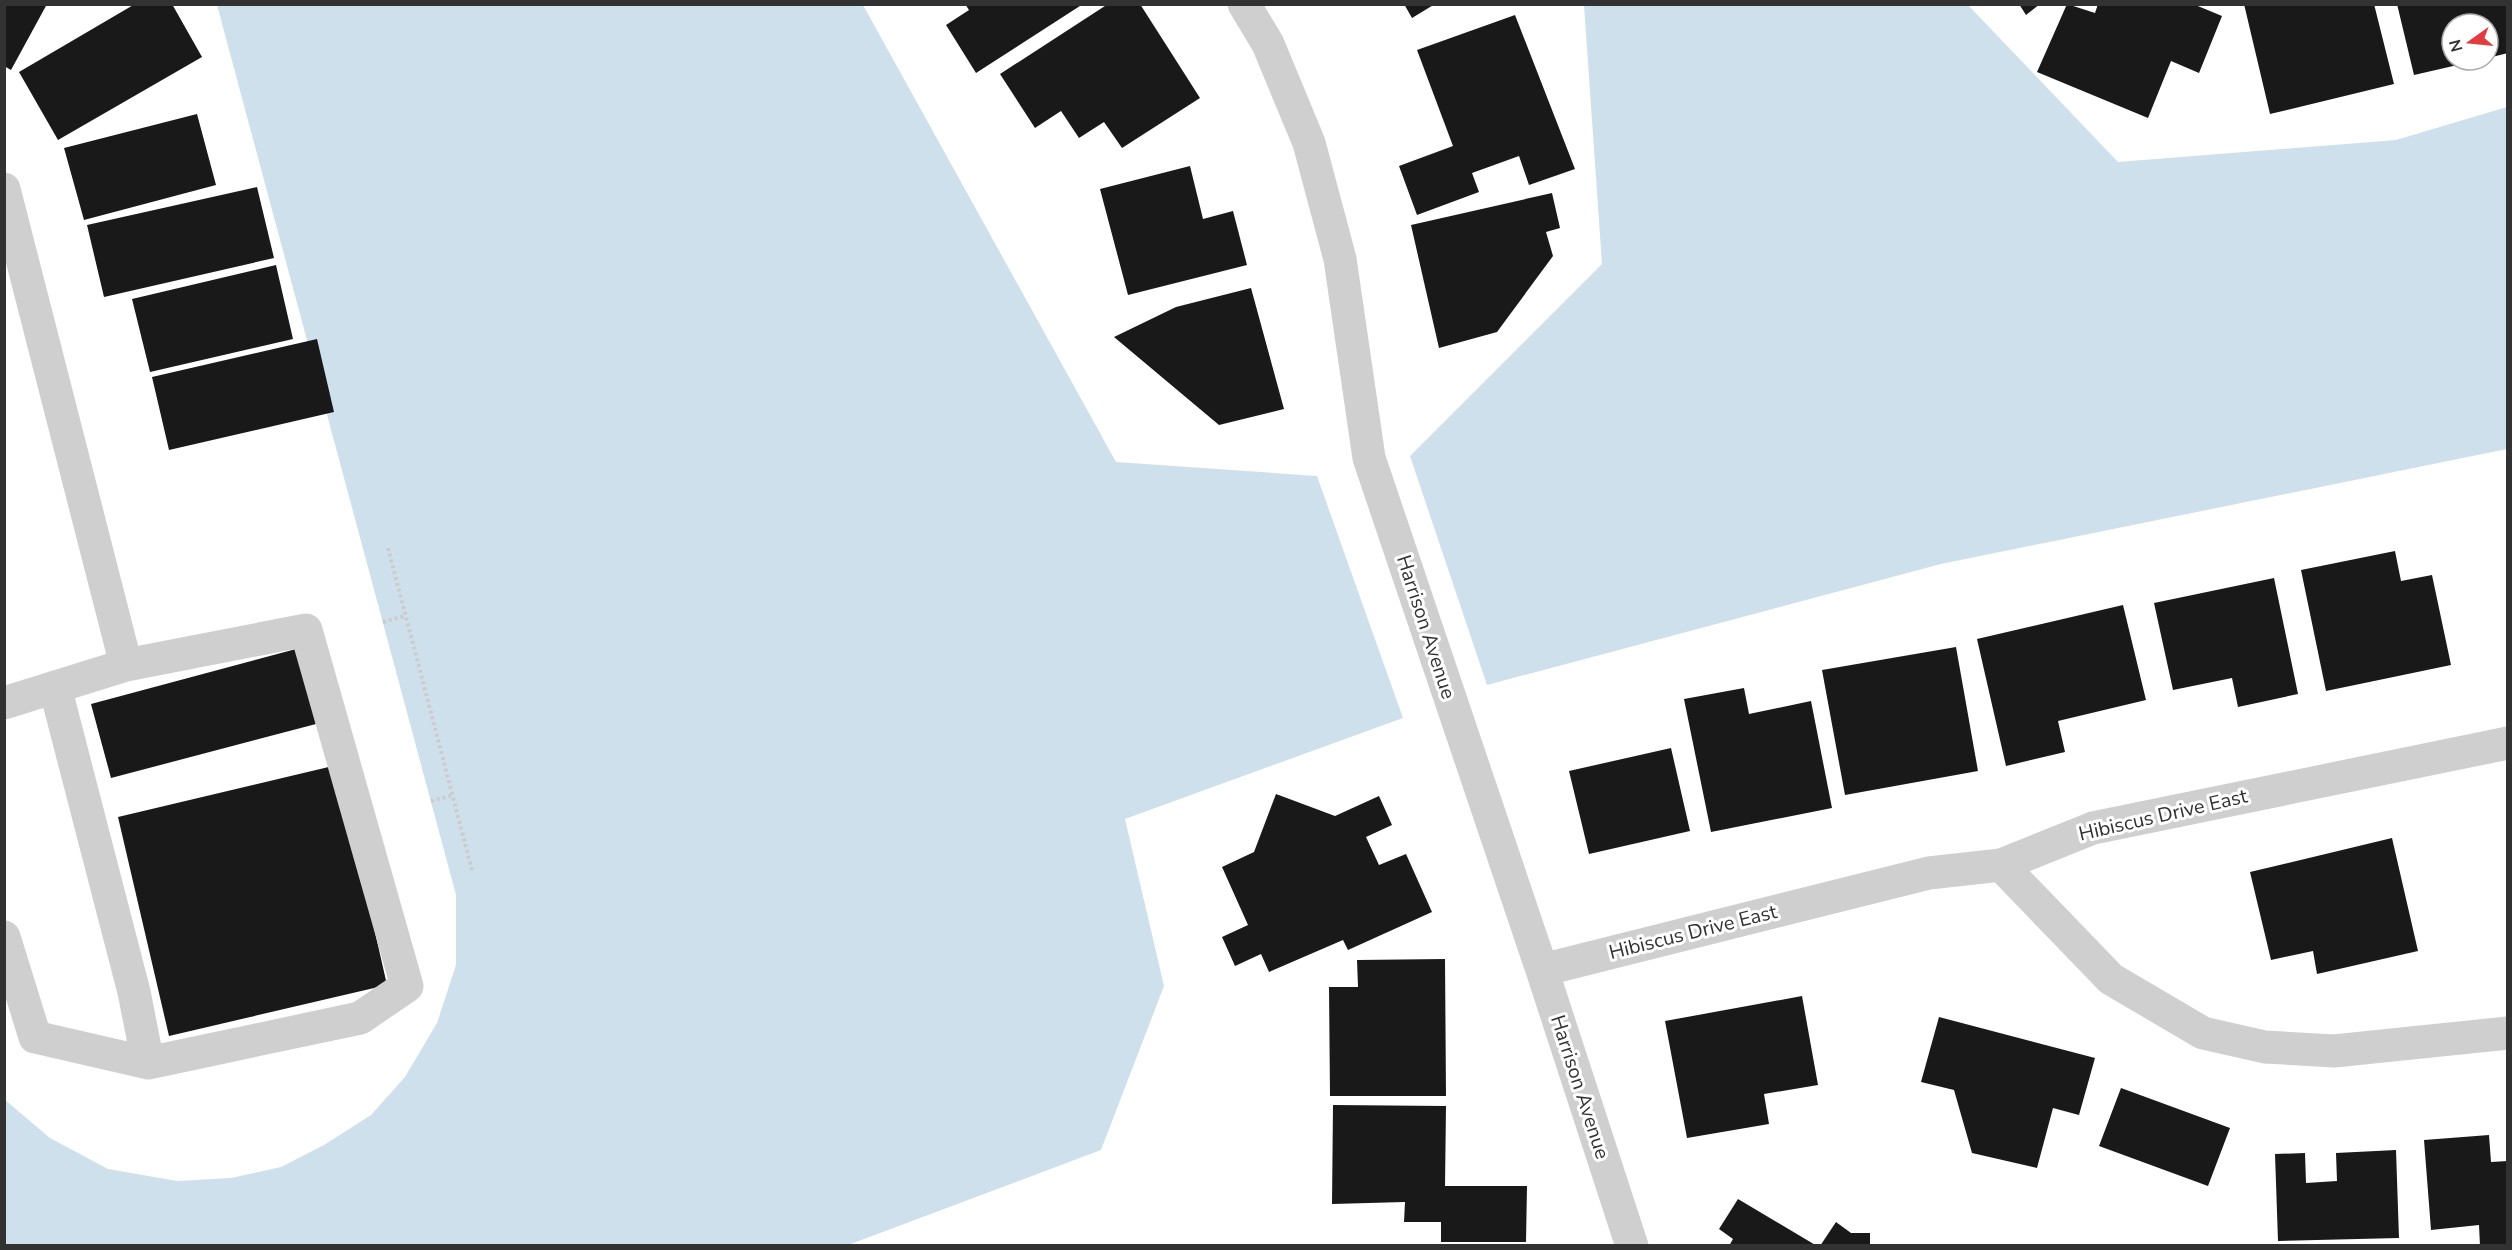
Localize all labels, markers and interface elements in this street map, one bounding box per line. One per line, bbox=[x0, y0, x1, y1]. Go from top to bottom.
north arrow bbox=[2440, 12, 2500, 72]
text: N bbox=[2444, 37, 2469, 54]
street label: Harrison Avenue bbox=[1390, 551, 1462, 703]
street label: Hibiscus Drive East bbox=[2076, 782, 2251, 848]
street label: Hibiscus Drive East bbox=[1606, 898, 1781, 966]
street label: Harrison Avenue bbox=[1544, 1011, 1616, 1163]

